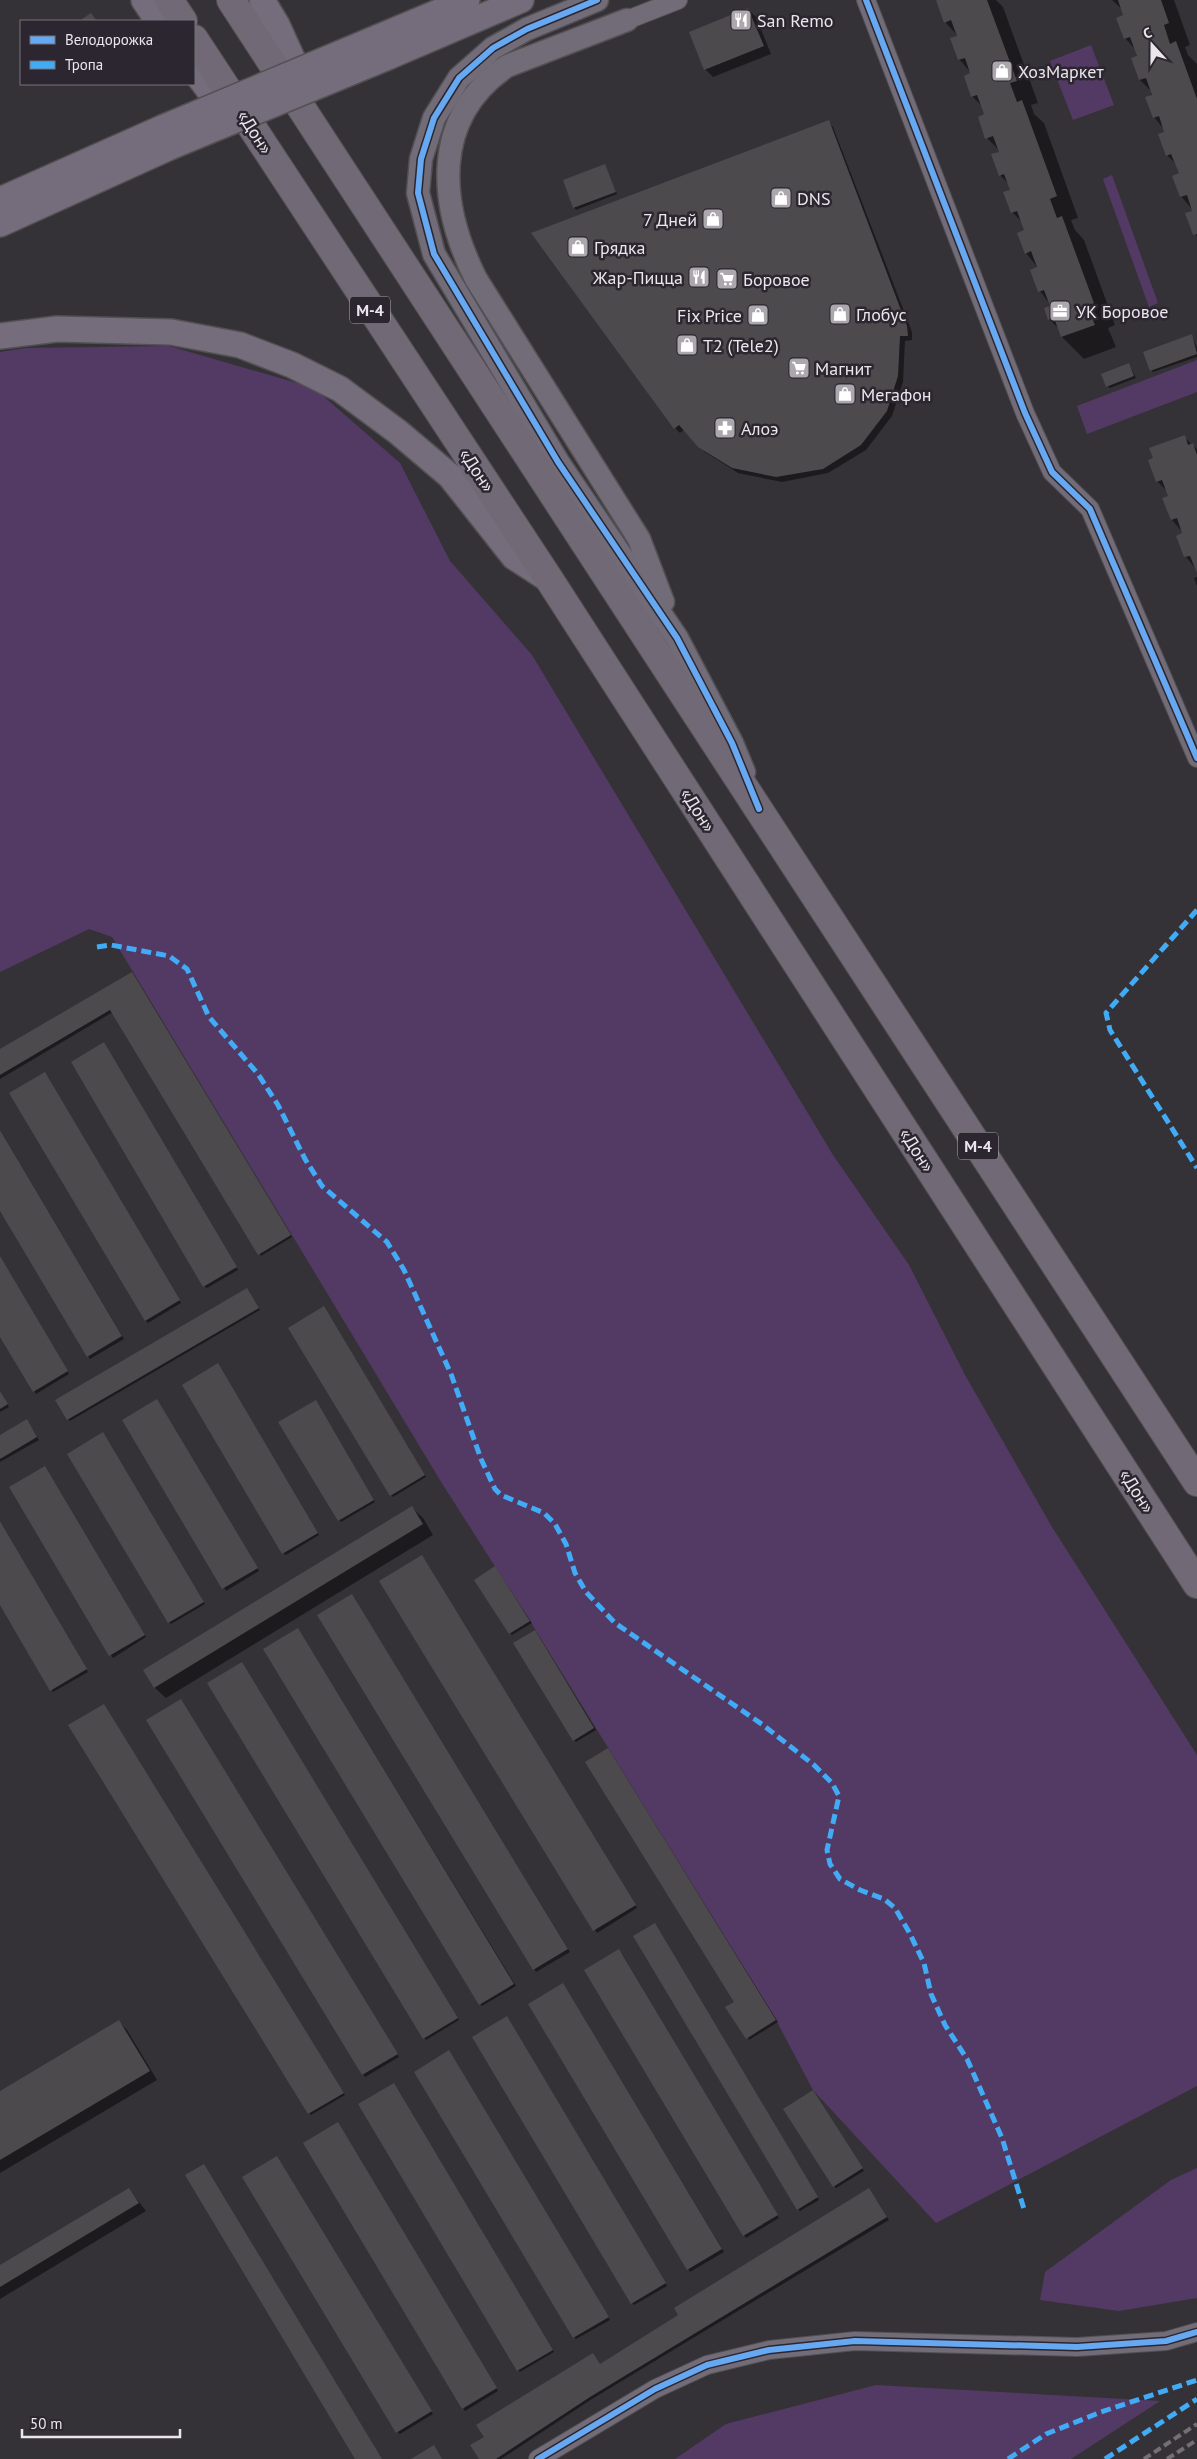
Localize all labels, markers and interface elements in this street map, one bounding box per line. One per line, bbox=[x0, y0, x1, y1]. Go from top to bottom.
restaurant icon: San Remo bbox=[729, 8, 753, 32]
place label: San Remo bbox=[757, 9, 833, 32]
legend bbox=[20, 20, 195, 85]
north arrow bbox=[1127, 20, 1177, 70]
text: С bbox=[1140, 23, 1154, 43]
text: Велодорожка bbox=[65, 30, 153, 49]
text: Тропа bbox=[65, 55, 103, 74]
shop icon: ХозМаркет bbox=[990, 59, 1014, 83]
place label: ХозМаркет bbox=[1018, 60, 1104, 83]
street label: «Дон» bbox=[232, 106, 278, 158]
shop icon: DNS bbox=[769, 186, 793, 210]
place label: DNS bbox=[797, 187, 830, 210]
shop icon: 7 Дней bbox=[701, 207, 725, 231]
place label: 7 Дней bbox=[643, 208, 697, 231]
shop icon: Грядка bbox=[566, 235, 590, 259]
place label: Грядка bbox=[594, 236, 646, 259]
restaurant icon: Жар-Пицца bbox=[687, 265, 711, 289]
place label: Жар-Пицца bbox=[592, 266, 683, 289]
supermarket icon: Боровое bbox=[715, 267, 739, 291]
place label: Боровое bbox=[743, 268, 810, 291]
road number: М-4 bbox=[350, 296, 390, 324]
office icon: УК Боровое bbox=[1048, 299, 1072, 323]
place label: УК Боровое bbox=[1076, 300, 1168, 323]
shop icon: Глобус bbox=[828, 302, 852, 326]
shop icon: Fix Price bbox=[746, 303, 770, 327]
place label: Глобус bbox=[856, 303, 907, 326]
place label: Fix Price bbox=[677, 304, 742, 327]
shop icon: T2 (Tele2) bbox=[675, 333, 699, 357]
place label: T2 (Tele2) bbox=[703, 334, 779, 357]
supermarket icon: Магнит bbox=[787, 356, 811, 380]
place label: Магнит bbox=[815, 357, 872, 380]
shop icon: Мегафон bbox=[833, 382, 857, 406]
place label: Мегафон bbox=[861, 383, 932, 406]
pharmacy icon: Алоэ bbox=[713, 416, 737, 440]
place label: Алоэ bbox=[741, 417, 779, 440]
street label: «Дон» bbox=[454, 444, 500, 496]
street label: «Дон» bbox=[675, 784, 721, 836]
street label: «Дон» bbox=[894, 1124, 940, 1176]
road number: М-4 bbox=[958, 1132, 998, 1160]
street label: «Дон» bbox=[1114, 1465, 1160, 1517]
scale bar bbox=[22, 2406, 180, 2438]
text: 50 m bbox=[30, 2414, 63, 2433]

